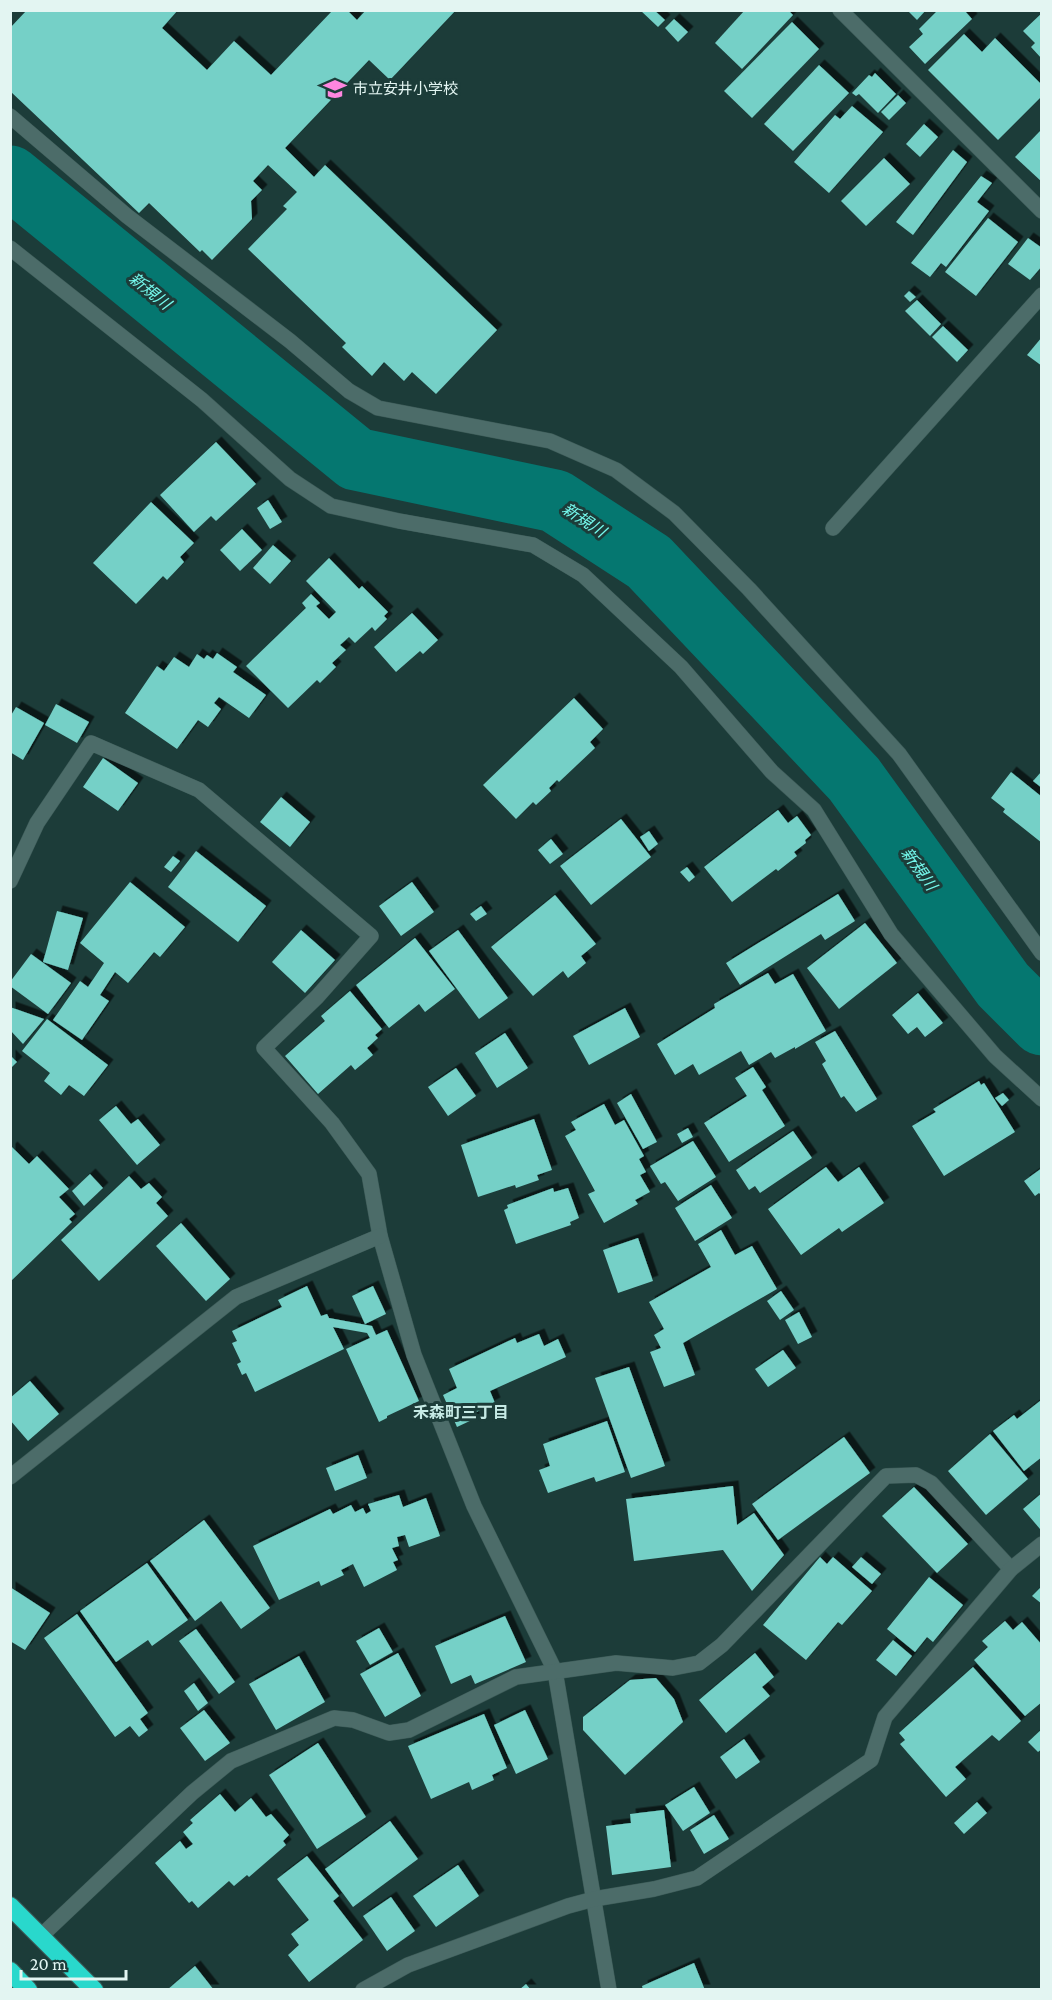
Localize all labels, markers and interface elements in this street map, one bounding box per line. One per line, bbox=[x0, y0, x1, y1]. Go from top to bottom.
school or university icon: 市立安井小学校 bbox=[322, 76, 348, 102]
place label: 市立安井小学校 bbox=[353, 80, 458, 97]
water label: 新規川 bbox=[126, 269, 176, 314]
water label: 新規川 bbox=[559, 500, 610, 541]
water label: 新規川 bbox=[898, 845, 941, 895]
district label: 禾森町三丁目 bbox=[413, 1404, 509, 1421]
scale bar bbox=[21, 1943, 126, 1981]
text: 20 m bbox=[30, 1954, 67, 1974]

